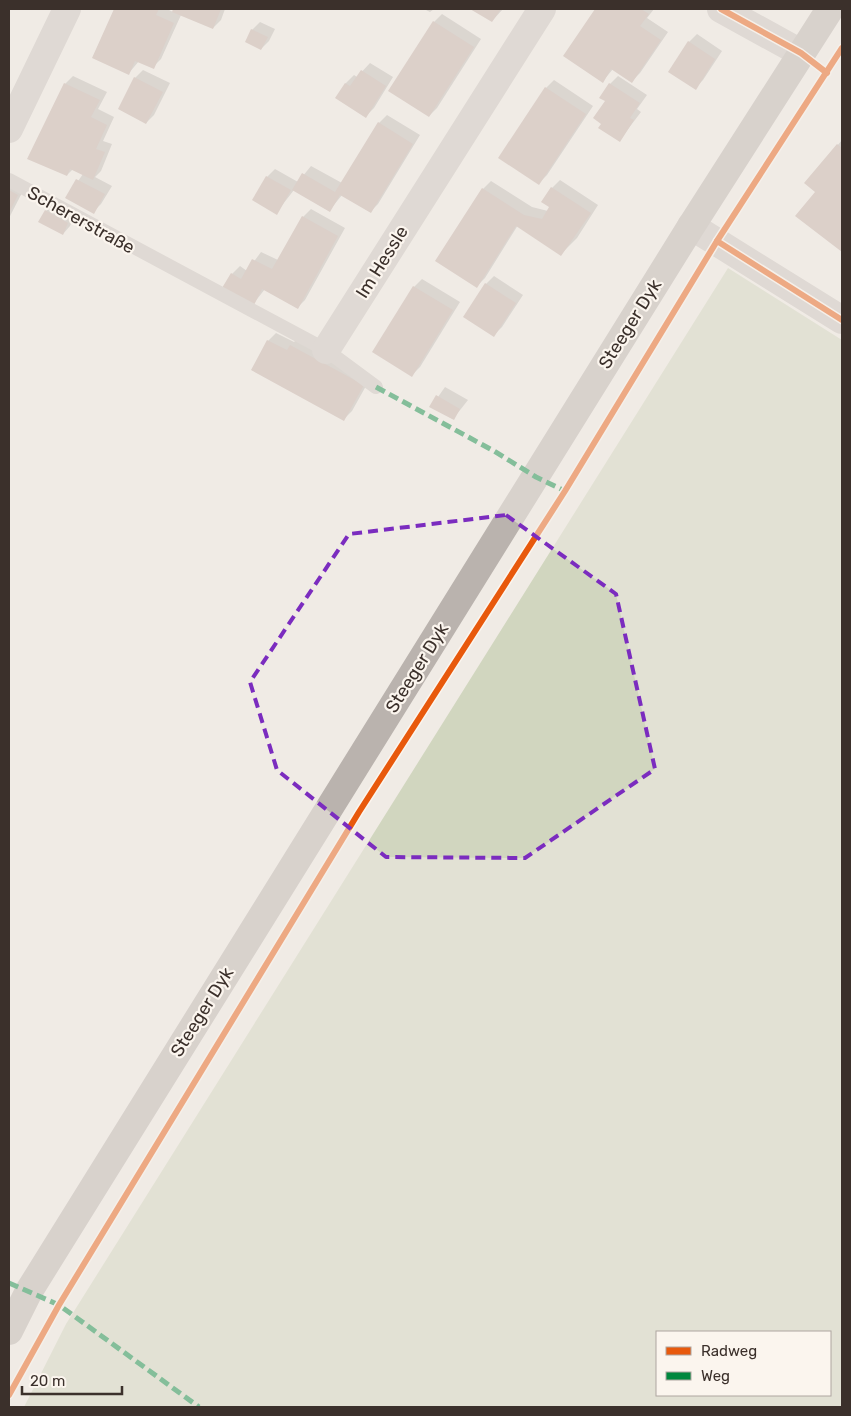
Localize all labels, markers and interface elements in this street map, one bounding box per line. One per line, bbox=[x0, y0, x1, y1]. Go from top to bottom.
street label: Schererstraße bbox=[24, 181, 138, 259]
street label: Im Hessle bbox=[351, 222, 413, 302]
street label: Steeger Dyk bbox=[594, 274, 667, 373]
street label: Steeger Dyk bbox=[381, 618, 454, 717]
street label: Steeger Dyk bbox=[166, 962, 239, 1061]
legend bbox=[656, 1331, 831, 1396]
text: Radweg bbox=[701, 1342, 757, 1360]
scale bar bbox=[22, 1364, 122, 1396]
text: Weg bbox=[701, 1367, 730, 1385]
text: 20 m bbox=[30, 1372, 65, 1390]

